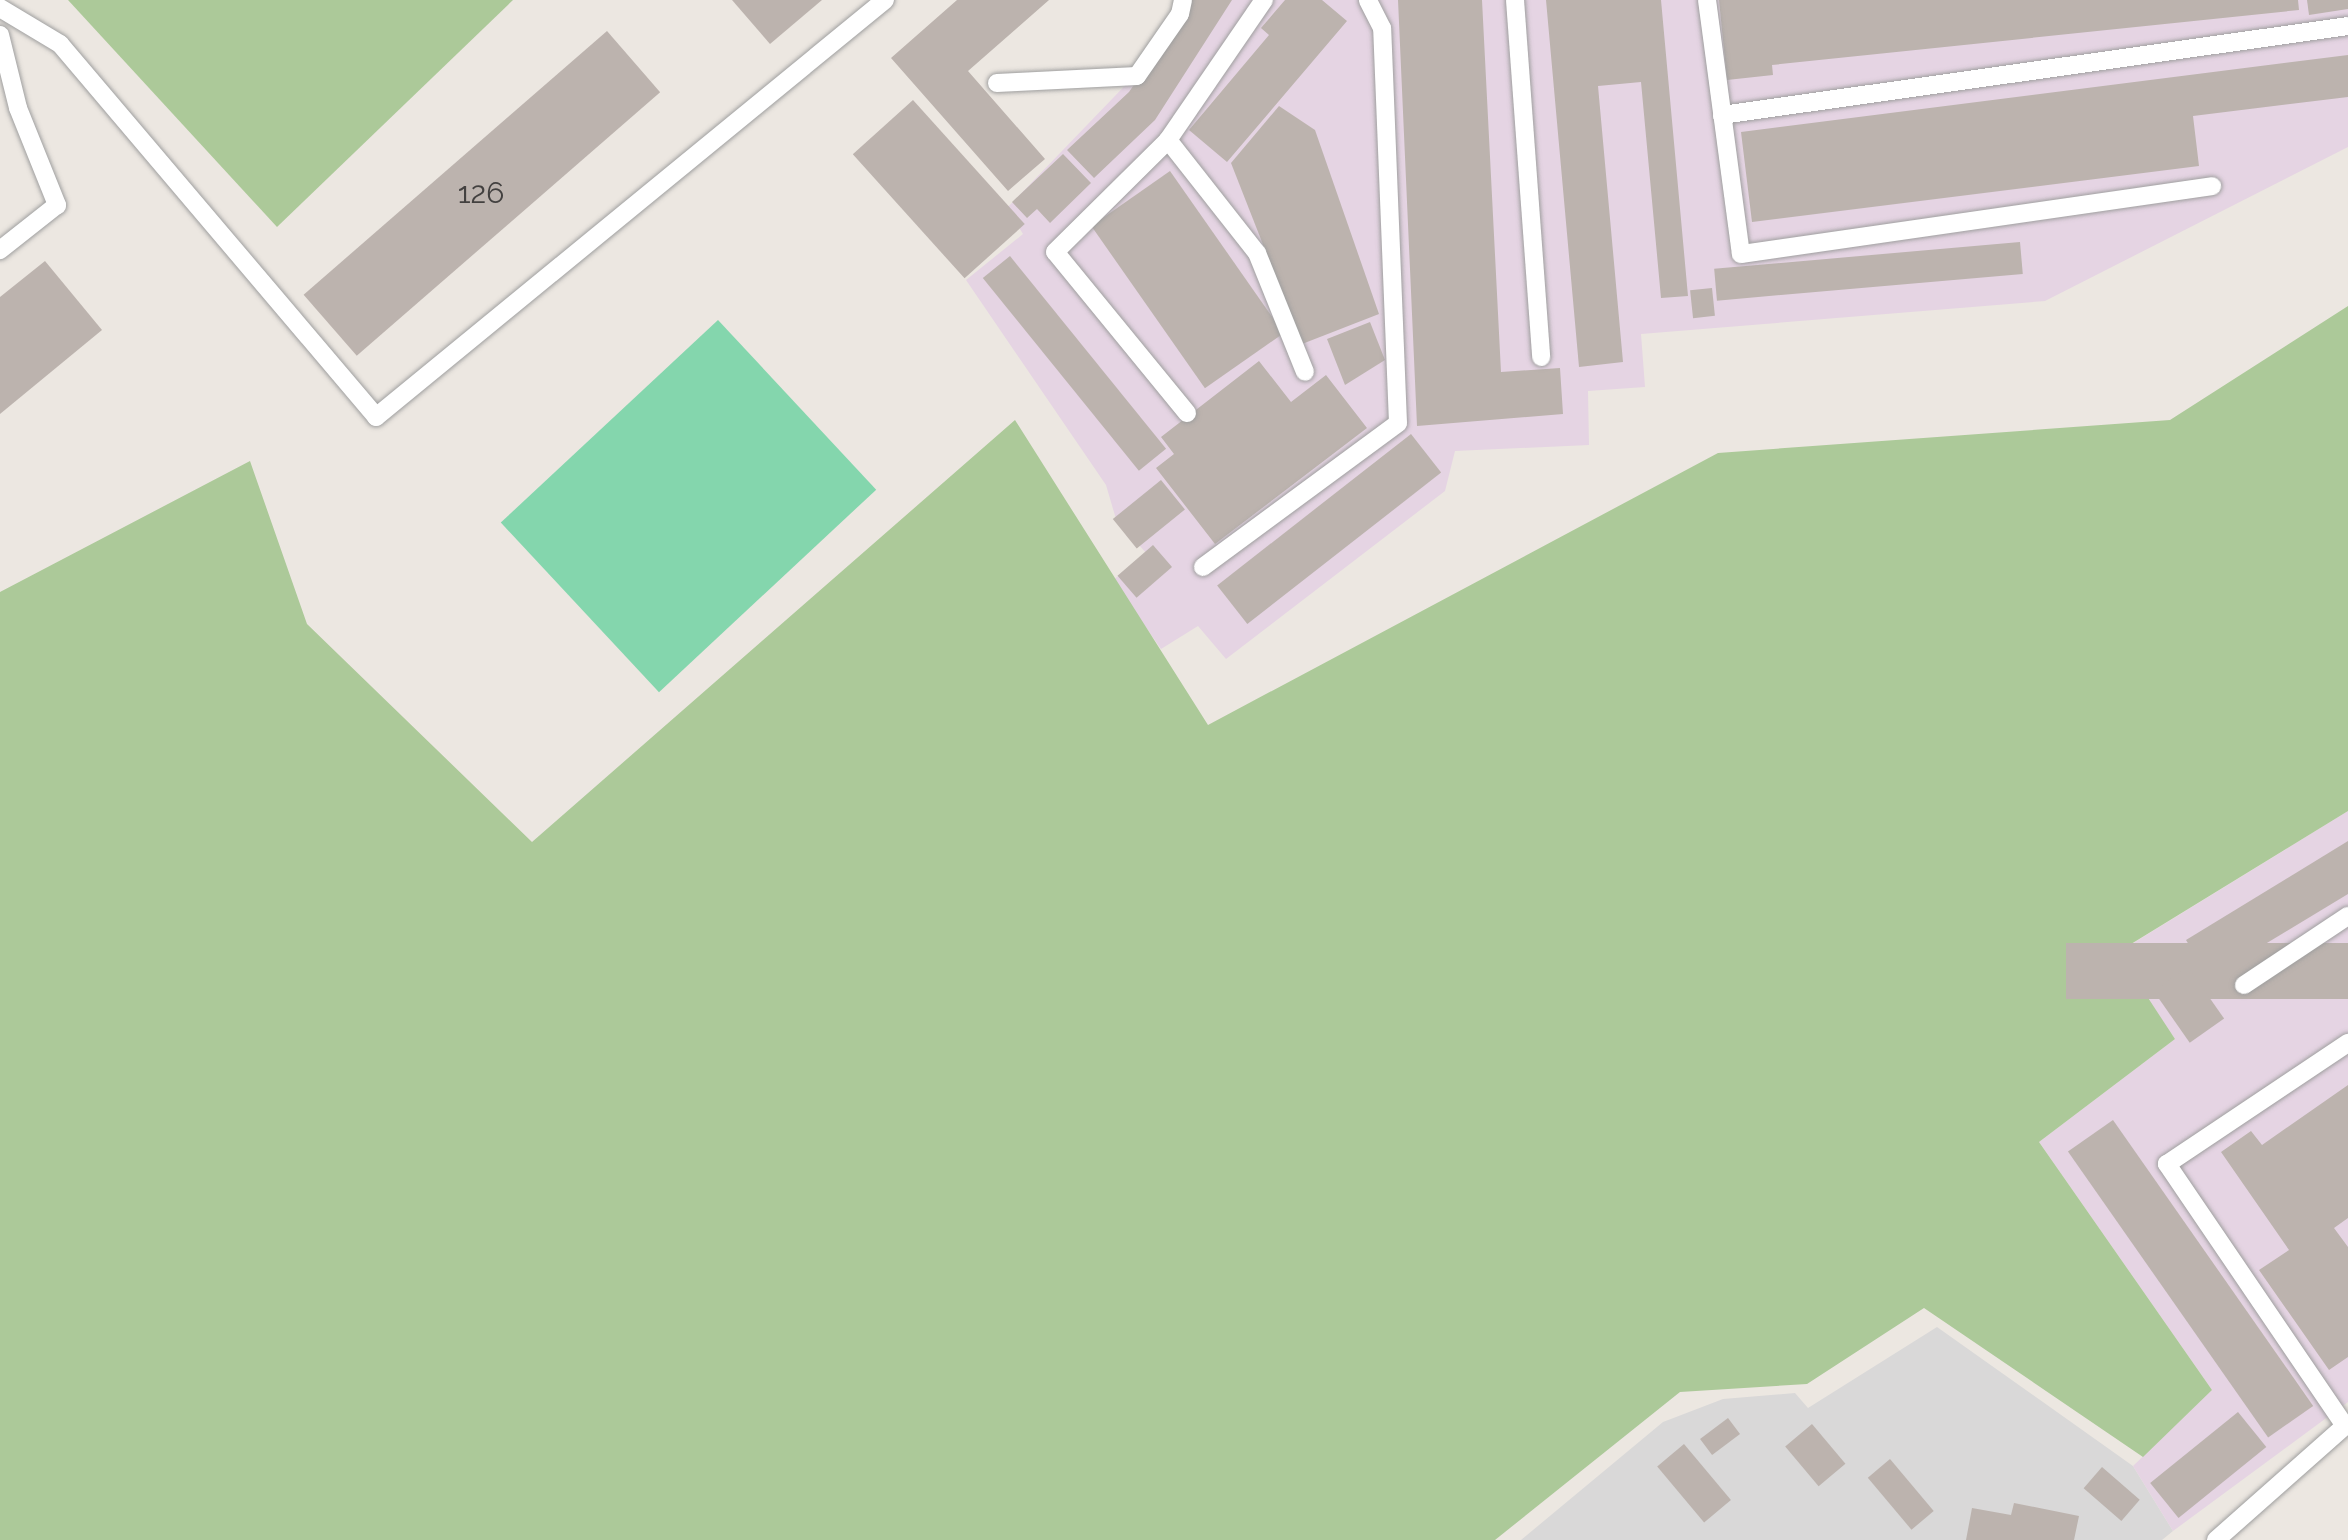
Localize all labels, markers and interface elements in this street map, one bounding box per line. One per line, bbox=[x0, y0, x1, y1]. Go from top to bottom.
house number: 126 bbox=[458, 175, 504, 211]

